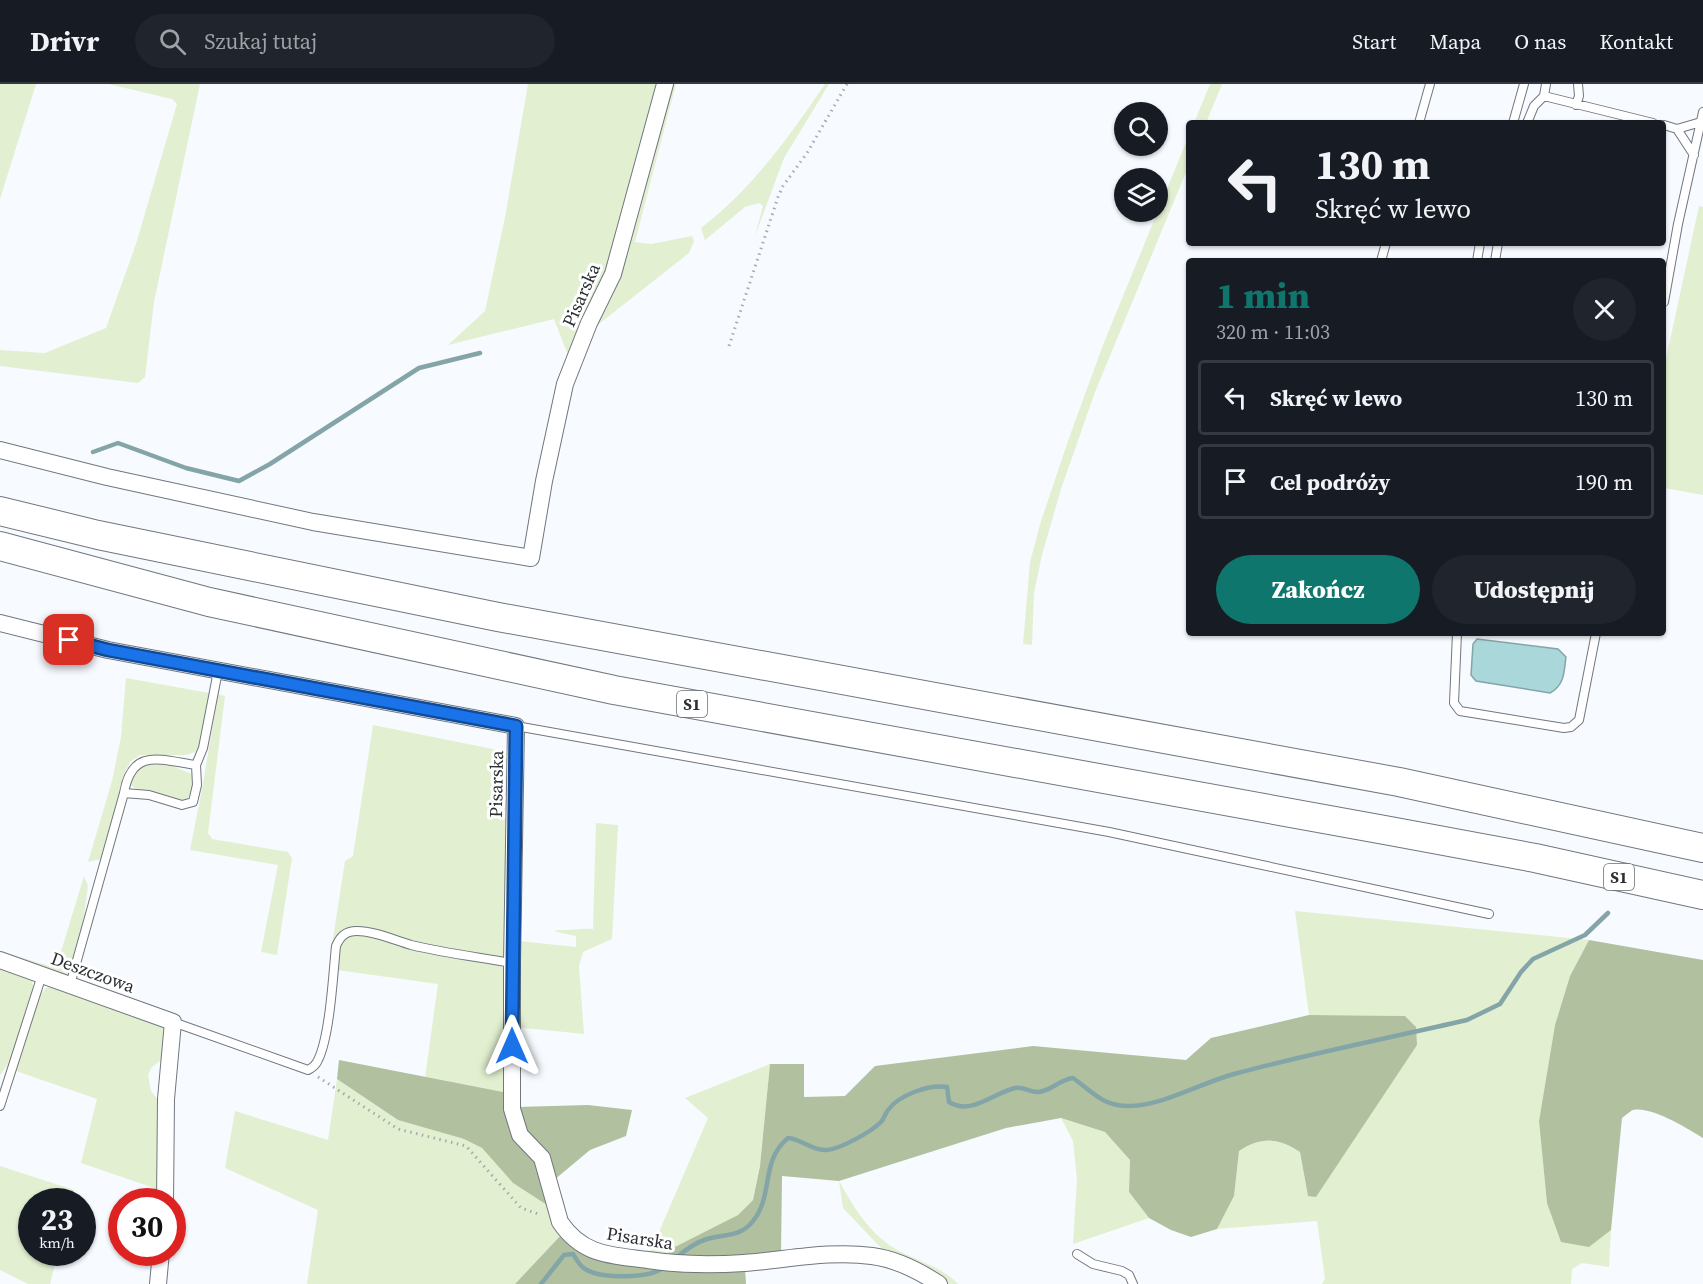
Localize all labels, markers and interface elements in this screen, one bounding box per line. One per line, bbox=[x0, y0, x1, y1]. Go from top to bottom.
search box bbox=[135, 14, 555, 68]
text: Drivr bbox=[30, 22, 99, 60]
icon: search bbox=[156, 25, 189, 58]
text: Szukaj tutaj bbox=[204, 26, 317, 56]
text: Start bbox=[1352, 27, 1396, 56]
text: Mapa bbox=[1429, 27, 1481, 56]
text: O nas bbox=[1514, 27, 1566, 56]
text: Kontakt bbox=[1599, 27, 1673, 56]
map controls bbox=[1114, 102, 1168, 222]
button: search bbox=[1114, 102, 1168, 156]
text: 130 m bbox=[1315, 135, 1430, 193]
icon: left bbox=[1216, 144, 1294, 222]
button: layers bbox=[1114, 168, 1168, 222]
text: Skręć w lewo bbox=[1315, 190, 1471, 227]
street label: Pisarska bbox=[556, 259, 606, 331]
text: 1 min bbox=[1216, 271, 1310, 320]
button: close bbox=[1573, 278, 1636, 341]
text: 320 m · 11:03 bbox=[1216, 318, 1330, 346]
icon: left bbox=[1219, 381, 1252, 414]
text: Skręć w lewo bbox=[1270, 383, 1402, 413]
text: 130 m bbox=[1575, 383, 1633, 413]
icon: arrive bbox=[1219, 465, 1252, 498]
text: Cel podróży bbox=[1270, 467, 1390, 497]
text: 190 m bbox=[1575, 467, 1633, 497]
button: Zakończ bbox=[1216, 555, 1420, 624]
button: Udostępnij bbox=[1432, 555, 1636, 624]
pin bbox=[43, 614, 94, 665]
icon: arrive bbox=[52, 623, 85, 656]
road number: S1 bbox=[677, 691, 707, 717]
street label: Pisarska bbox=[483, 749, 509, 818]
road number: S1 bbox=[1604, 864, 1634, 890]
street label: Deszczowa bbox=[48, 945, 139, 999]
position arrow bbox=[480, 1014, 544, 1078]
speed limit sign: 30 bbox=[108, 1188, 186, 1266]
text: 23 bbox=[41, 1199, 73, 1240]
street label: Pisarska bbox=[605, 1220, 676, 1256]
text: km/h bbox=[39, 1232, 75, 1253]

